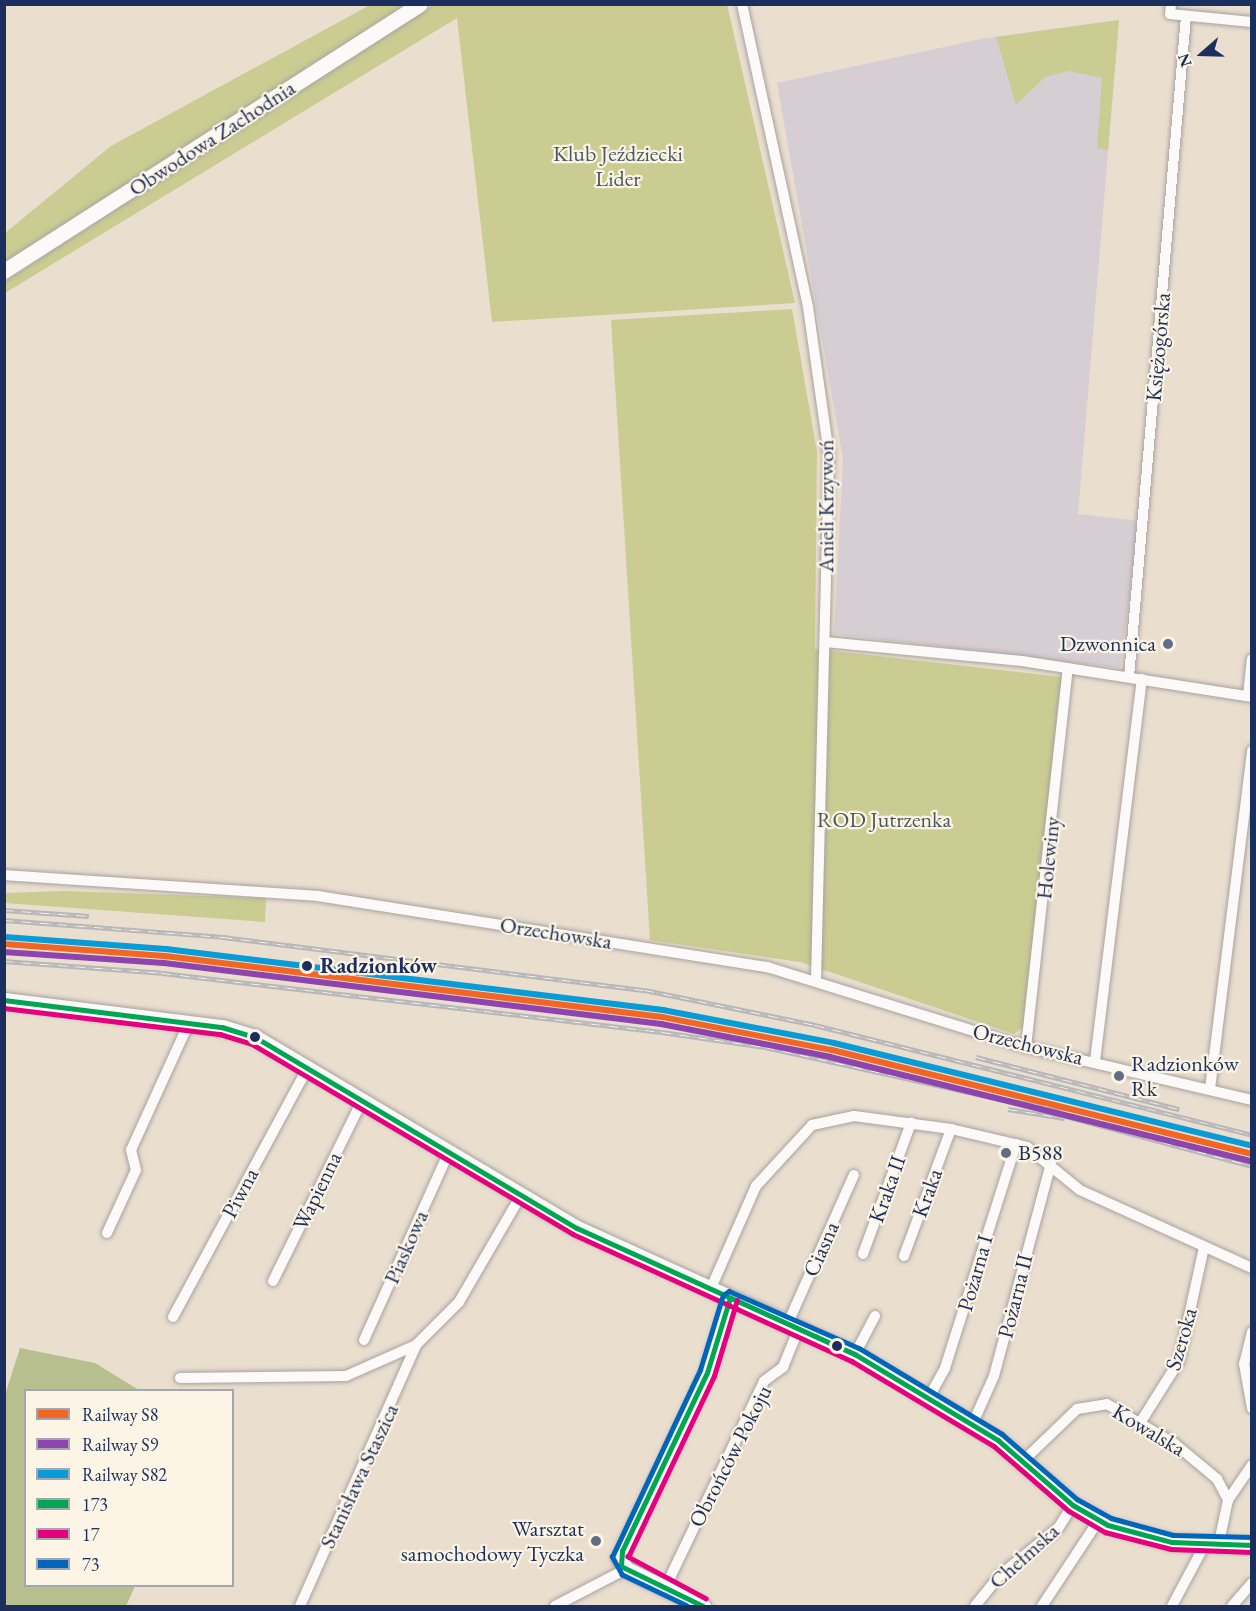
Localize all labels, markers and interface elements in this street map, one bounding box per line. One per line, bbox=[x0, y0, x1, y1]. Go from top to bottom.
north arrow bbox=[1172, 24, 1232, 84]
text: N bbox=[1173, 51, 1197, 70]
street label: Obwodowa Zachodnia bbox=[124, 74, 300, 202]
park label: Klub Jeździecki Lider bbox=[553, 140, 683, 192]
street label: Księżogórska bbox=[1140, 292, 1176, 402]
street label: Anieli Krzywoń bbox=[813, 439, 839, 573]
place label: Dzwonnica bbox=[1060, 631, 1156, 657]
marker: Dzwonnica bbox=[1161, 637, 1175, 651]
park label: ROD Jutrzenka bbox=[817, 807, 951, 833]
street label: Holewiny bbox=[1031, 815, 1065, 901]
street label: Orzechowska bbox=[498, 911, 614, 955]
place label: Radzionków bbox=[320, 953, 437, 979]
marker: Radzionków bbox=[298, 957, 316, 975]
street label: Orzechowska bbox=[970, 1018, 1086, 1070]
unlabelled marker bbox=[249, 1031, 261, 1043]
place label: Radzionków Rk bbox=[1131, 1050, 1239, 1102]
marker: Radzionków Rk bbox=[1112, 1069, 1126, 1083]
place label: B588 bbox=[1018, 1140, 1063, 1166]
marker: B588 bbox=[999, 1146, 1013, 1160]
street label: Wapienna bbox=[287, 1147, 347, 1235]
street label: Kraka II bbox=[863, 1152, 911, 1226]
street label: Piwna bbox=[216, 1163, 264, 1223]
street label: Kraka bbox=[906, 1165, 948, 1221]
street label: Piaskowa bbox=[378, 1206, 434, 1288]
street label: Ciasna bbox=[797, 1217, 845, 1281]
street label: Pożarna I bbox=[952, 1232, 998, 1314]
street label: Pożarna II bbox=[992, 1251, 1038, 1341]
street label: Szeroka bbox=[1159, 1305, 1203, 1373]
unlabelled marker bbox=[831, 1340, 843, 1352]
street label: Obrońców Pokoju bbox=[683, 1381, 777, 1531]
legend bbox=[24, 1389, 234, 1587]
street label: Kowalska bbox=[1108, 1398, 1190, 1462]
street label: Stanisława Staszica bbox=[314, 1399, 404, 1553]
text: Railway S8 bbox=[82, 1403, 158, 1426]
text: Railway S9 bbox=[82, 1433, 158, 1456]
text: Railway S82 bbox=[82, 1463, 167, 1486]
text: 173 bbox=[82, 1493, 108, 1516]
place label: Warsztat samochodowy Tyczka bbox=[401, 1515, 584, 1566]
street label: Chełmska bbox=[984, 1518, 1064, 1594]
text: 17 bbox=[82, 1523, 99, 1546]
marker: Warsztat samochodowy Tyczka bbox=[589, 1534, 603, 1548]
text: 73 bbox=[82, 1553, 99, 1576]

